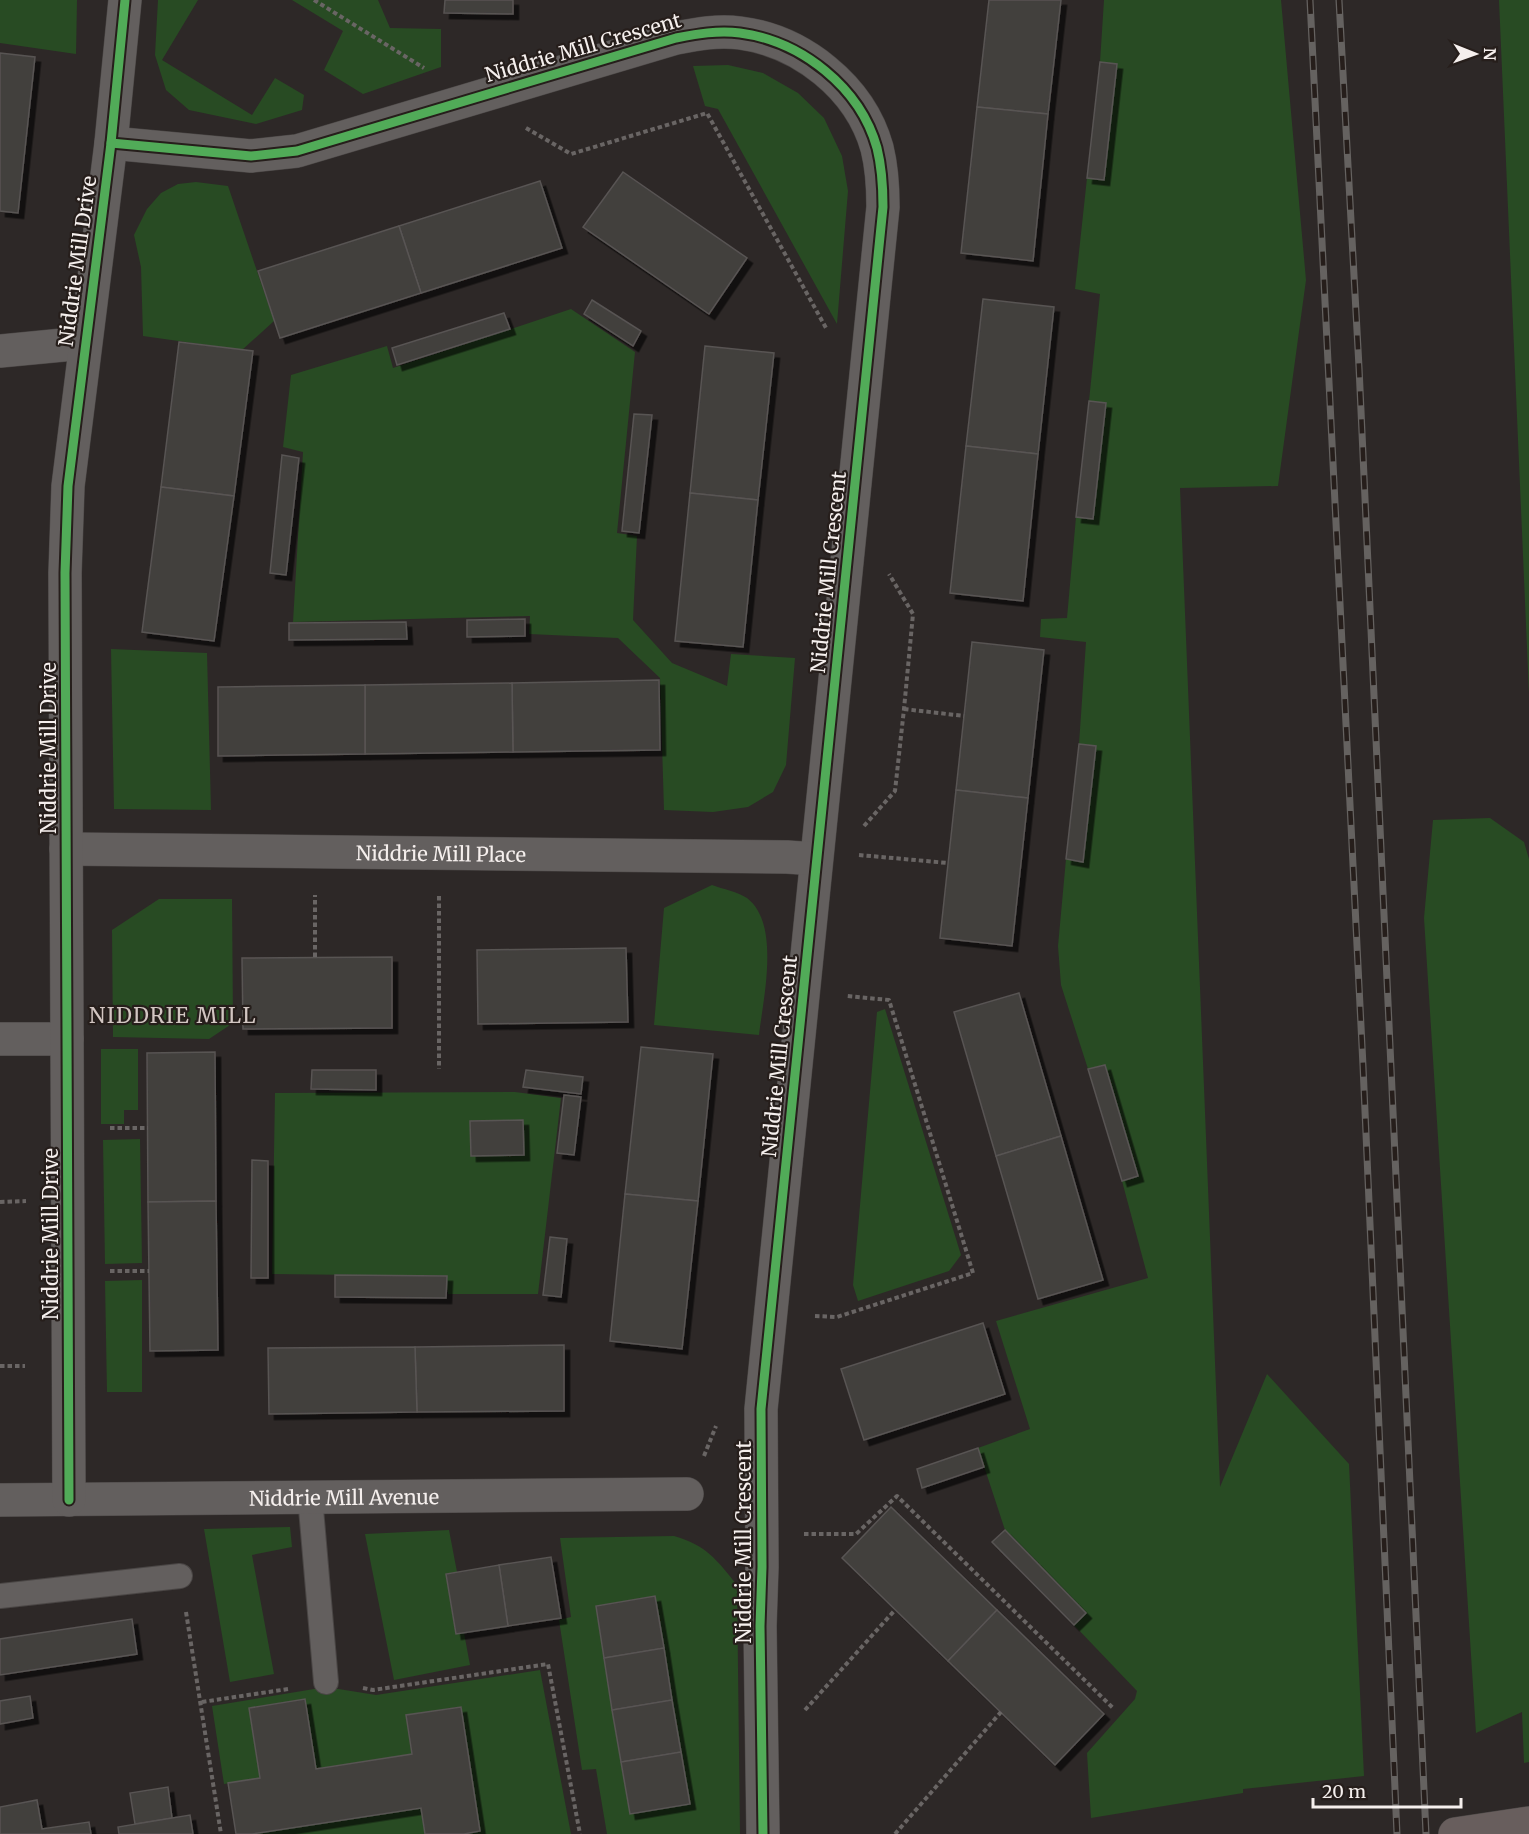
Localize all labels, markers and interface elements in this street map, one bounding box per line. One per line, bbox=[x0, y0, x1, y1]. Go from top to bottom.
street label: Niddrie Mill Crescent bbox=[482, 7, 684, 87]
north arrow bbox=[1445, 24, 1505, 84]
text: N bbox=[1480, 48, 1500, 61]
street label: Niddrie Mill Drive bbox=[53, 174, 101, 348]
street label: Niddrie Mill Crescent bbox=[805, 470, 851, 674]
street label: Niddrie Mill Drive bbox=[36, 662, 61, 834]
street label: Niddrie Mill Place bbox=[356, 840, 526, 867]
street label: Niddrie Mill Crescent bbox=[756, 954, 802, 1158]
district label: NIDDRIE MILL bbox=[89, 1002, 257, 1029]
street label: Niddrie Mill Drive bbox=[38, 1148, 63, 1320]
street label: Niddrie Mill Crescent bbox=[731, 1440, 756, 1643]
street label: Niddrie Mill Avenue bbox=[249, 1484, 439, 1510]
scale bar bbox=[1313, 1771, 1462, 1809]
text: 20 m bbox=[1322, 1780, 1366, 1803]

